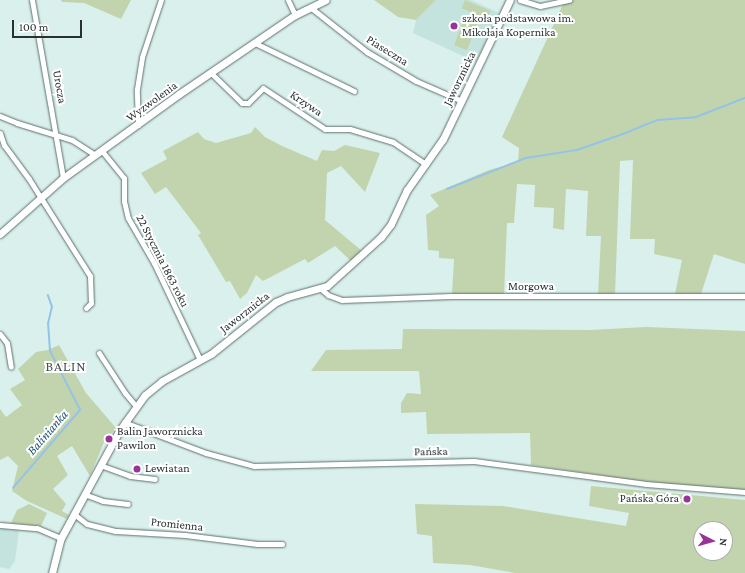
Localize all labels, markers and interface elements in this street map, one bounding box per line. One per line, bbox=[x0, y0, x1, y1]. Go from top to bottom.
scale bar bbox=[14, 12, 84, 38]
place label: szkoła podstawowa im. Mikołaja Kopernika bbox=[462, 12, 574, 40]
text: 100 m bbox=[19, 20, 48, 34]
marker: szkoła podstawowa im. Mikołaja Kopernika bbox=[449, 21, 459, 31]
street label: Piaseczna bbox=[363, 33, 411, 69]
street label: Jaworznicka bbox=[441, 49, 479, 109]
street label: Urocza bbox=[49, 69, 69, 105]
street label: Wyzwolenia bbox=[124, 79, 180, 125]
street label: Krzywa bbox=[287, 88, 325, 120]
street label: 22 Stycznia 1863 roku bbox=[132, 212, 192, 310]
street label: Morgowa bbox=[508, 280, 554, 294]
street label: Jaworznicka bbox=[217, 289, 273, 337]
district label: BALIN bbox=[46, 358, 86, 374]
water label: Balinianka bbox=[24, 407, 72, 459]
place label: Balin Jaworznicka Pawilon bbox=[117, 425, 203, 453]
marker: Balin Jaworznicka Pawilon bbox=[104, 434, 114, 444]
street label: Pańska bbox=[414, 445, 448, 459]
place label: Lewiatan bbox=[145, 462, 190, 476]
marker: Lewiatan bbox=[132, 464, 142, 474]
place label: Pańska Góra bbox=[620, 492, 679, 506]
marker: Pańska Góra bbox=[682, 494, 692, 504]
street label: Promienna bbox=[150, 515, 204, 535]
north arrow bbox=[693, 521, 733, 561]
text: N bbox=[718, 538, 730, 547]

